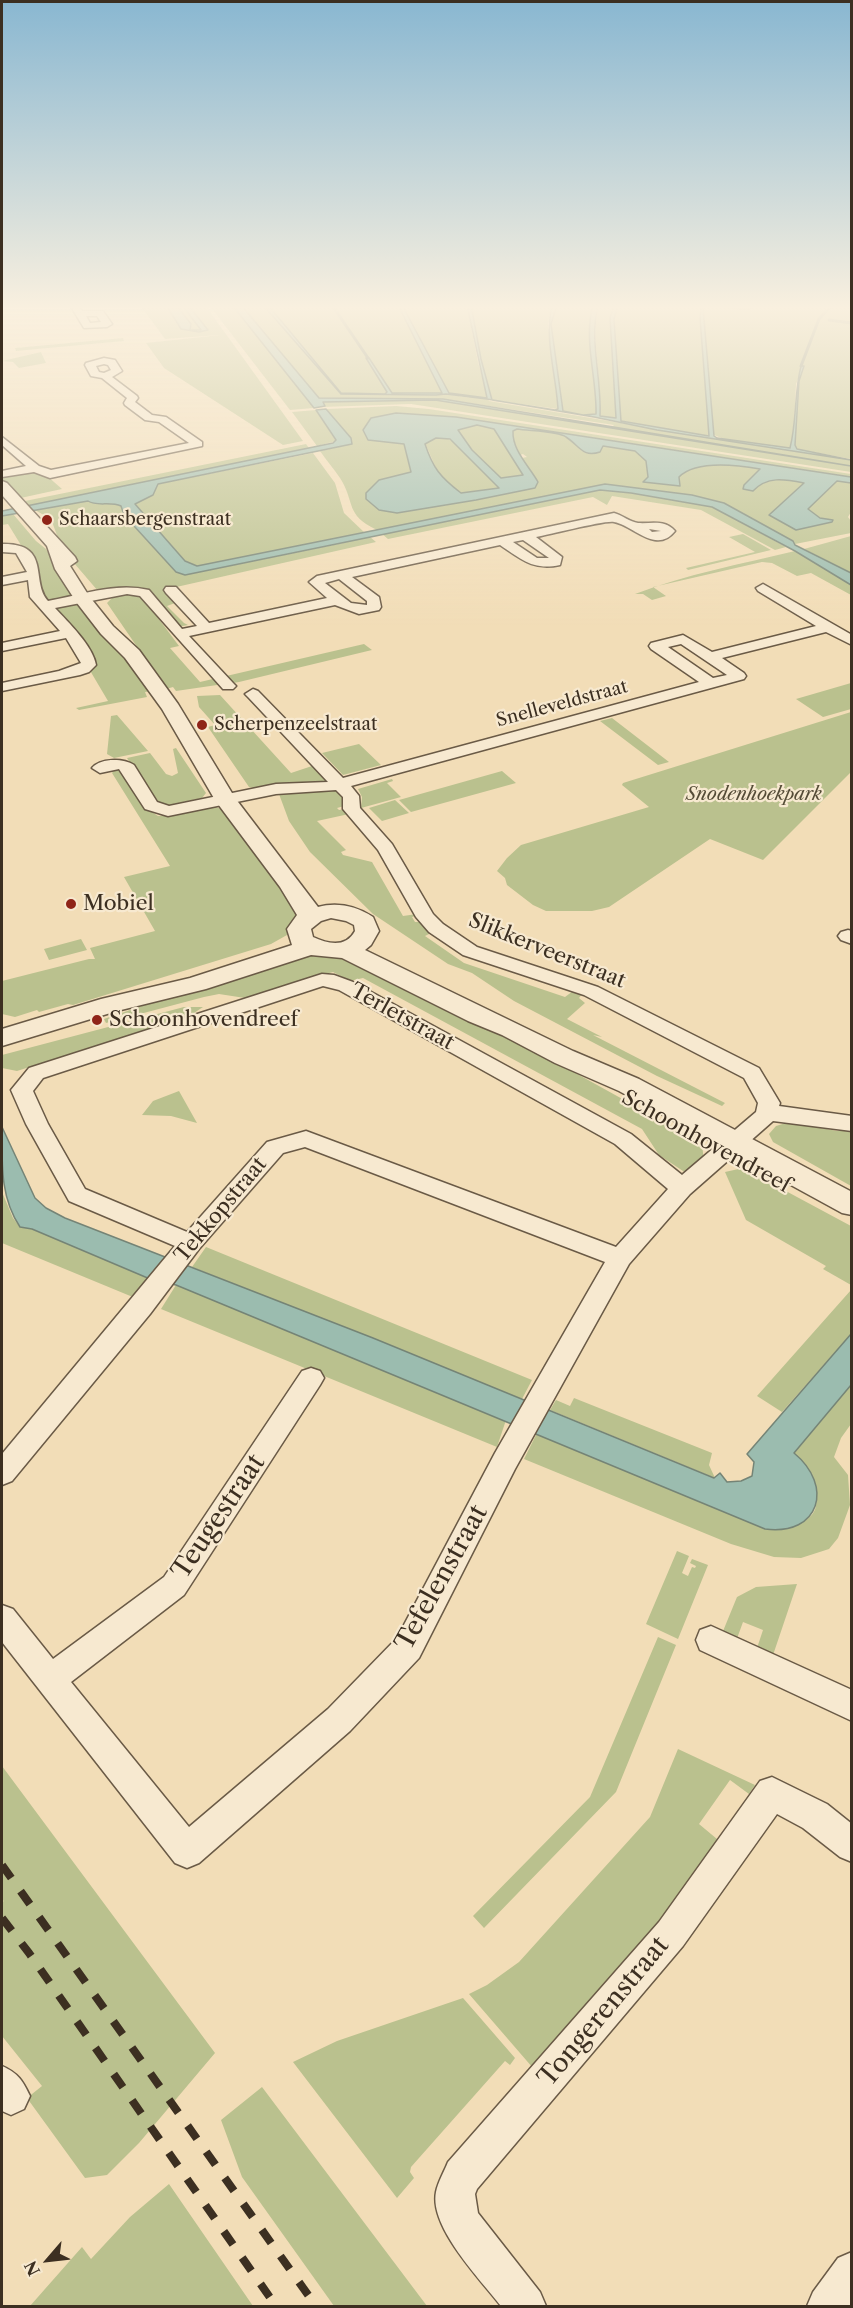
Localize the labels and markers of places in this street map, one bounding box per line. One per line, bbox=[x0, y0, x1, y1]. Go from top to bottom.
place label: Schaarsbergenstraat bbox=[59, 509, 231, 531]
marker: Schaarsbergenstraat bbox=[40, 513, 54, 527]
place label: Scherpenzeelstraat bbox=[214, 714, 377, 736]
marker: Scherpenzeelstraat bbox=[195, 718, 209, 732]
place label: Mobiel bbox=[83, 891, 154, 917]
marker: Mobiel bbox=[64, 897, 78, 911]
place label: Schoonhovendreef bbox=[109, 1007, 298, 1033]
marker: Schoonhovendreef bbox=[90, 1013, 104, 1027]

